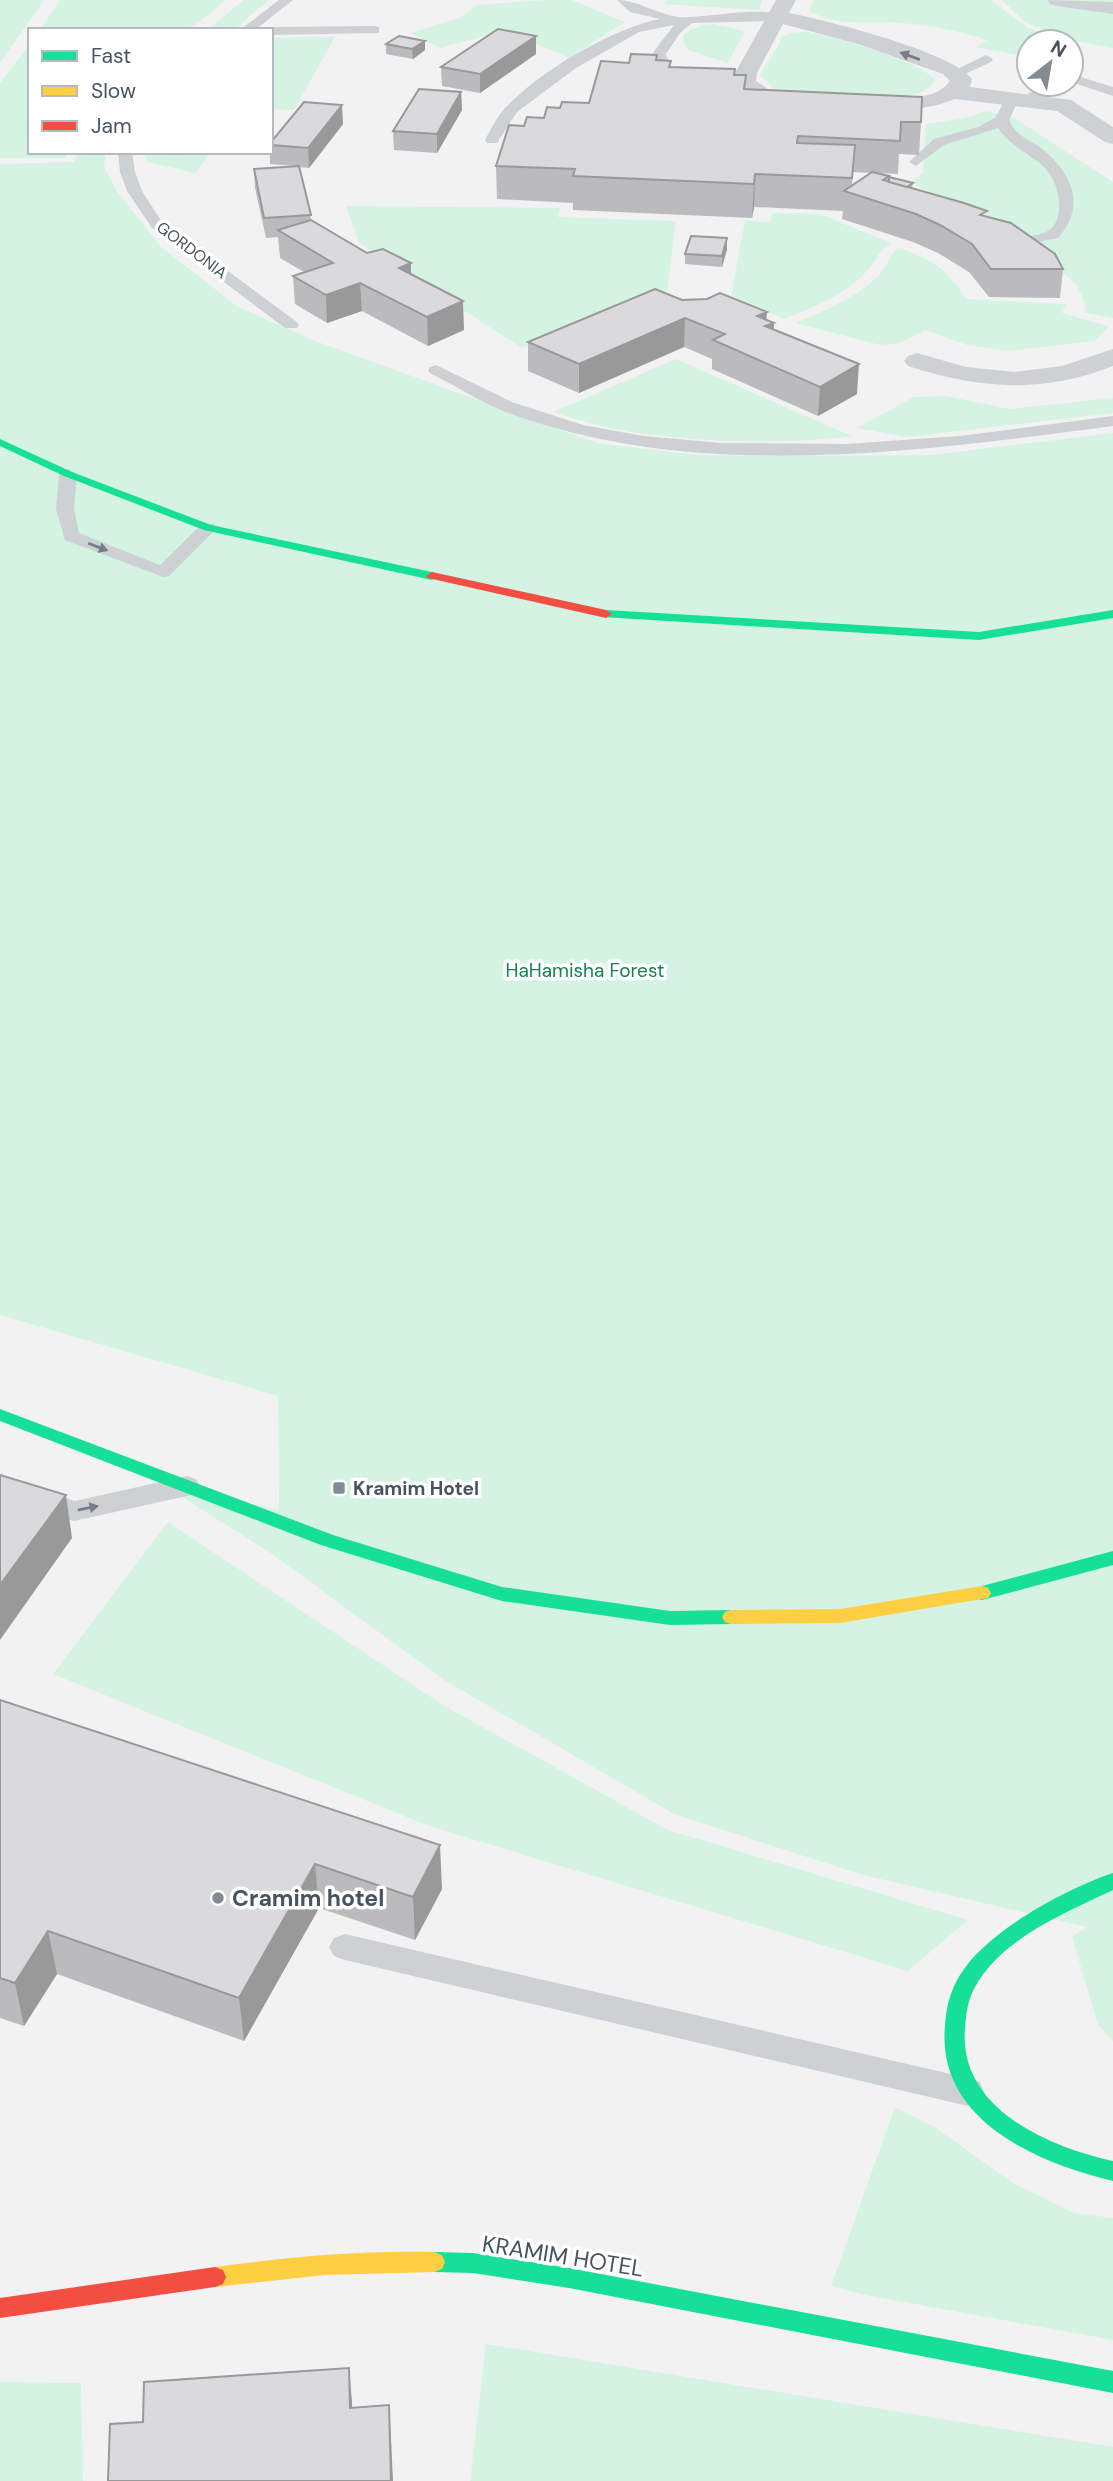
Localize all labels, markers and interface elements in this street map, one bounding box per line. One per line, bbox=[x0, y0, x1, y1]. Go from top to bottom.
legend bbox=[28, 28, 273, 154]
north arrow bbox=[1015, 28, 1085, 98]
text: N bbox=[1046, 35, 1071, 63]
text: Fast bbox=[91, 42, 131, 70]
one-way arrow bbox=[900, 50, 921, 61]
text: Slow bbox=[91, 77, 136, 105]
text: Jam bbox=[91, 112, 132, 140]
street label: GORDONIA bbox=[153, 217, 232, 284]
one-way arrow bbox=[88, 542, 109, 553]
park label: HaHamisha Forest bbox=[506, 958, 664, 983]
place label: Kramim Hotel bbox=[353, 1476, 479, 1501]
marker: Kramim Hotel bbox=[331, 1480, 347, 1496]
one-way arrow bbox=[77, 1502, 99, 1513]
place label: Cramim hotel bbox=[232, 1883, 384, 1913]
marker: Cramim hotel bbox=[210, 1890, 226, 1906]
street label: KRAMIM HOTEL bbox=[480, 2228, 646, 2284]

